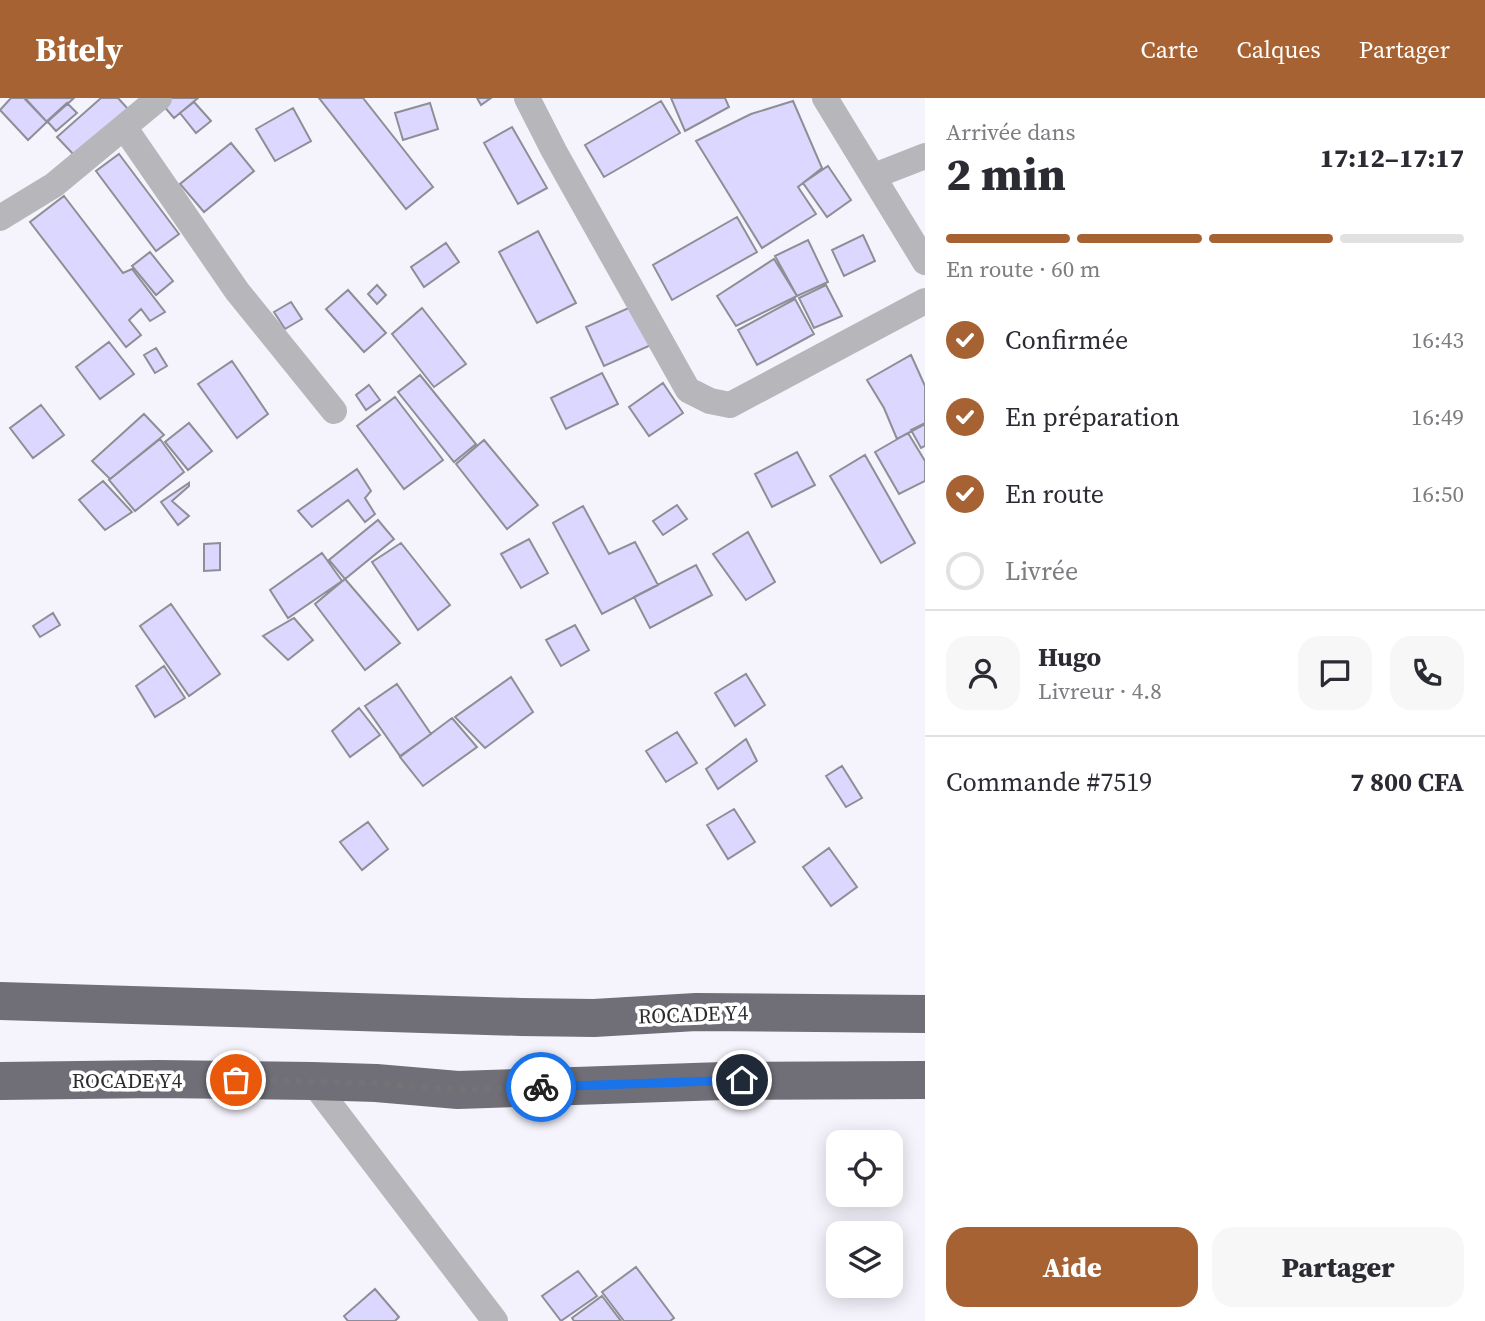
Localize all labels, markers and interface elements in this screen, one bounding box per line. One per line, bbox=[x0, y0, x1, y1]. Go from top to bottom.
text: Bitely bbox=[35, 27, 123, 72]
text: Carte bbox=[1141, 33, 1199, 66]
text: Calques bbox=[1237, 33, 1321, 66]
text: Partager bbox=[1359, 33, 1450, 66]
text: Arrivée dans bbox=[946, 116, 1076, 148]
text: 17:12–17:17 bbox=[1320, 140, 1464, 176]
text: 2 min bbox=[946, 142, 1066, 205]
text: En route · 60 m bbox=[946, 253, 1100, 285]
icon: check bbox=[946, 321, 984, 359]
text: Confirmée bbox=[1005, 322, 1128, 358]
text: 16:43 bbox=[1411, 324, 1464, 356]
icon: check bbox=[946, 398, 984, 436]
text: En préparation bbox=[1005, 399, 1180, 435]
text: 16:49 bbox=[1411, 401, 1464, 433]
icon: check bbox=[946, 475, 984, 513]
text: En route bbox=[1005, 476, 1104, 512]
text: 16:50 bbox=[1411, 478, 1464, 510]
text: Livrée bbox=[1005, 553, 1078, 589]
button: person bbox=[946, 636, 1020, 710]
button: chat bbox=[1298, 636, 1372, 710]
button: phone bbox=[1390, 636, 1464, 710]
text: Hugo bbox=[1038, 639, 1101, 675]
text: Livreur · 4.8 bbox=[1038, 675, 1162, 707]
text: Commande #7519 bbox=[946, 764, 1152, 800]
text: 7 800 CFA bbox=[1350, 764, 1464, 800]
street label: ROCADE Y4 bbox=[637, 998, 749, 1030]
pin bbox=[206, 1050, 266, 1110]
pin bbox=[712, 1050, 772, 1110]
courier bbox=[506, 1052, 576, 1122]
icon: bag bbox=[217, 1061, 255, 1099]
icon: home bbox=[723, 1061, 761, 1099]
street label: ROCADE Y4 bbox=[72, 1066, 183, 1095]
icon: bike bbox=[522, 1068, 560, 1106]
map controls bbox=[826, 1130, 903, 1298]
button: locate bbox=[826, 1130, 903, 1207]
button: layers bbox=[826, 1221, 903, 1298]
button: Aide bbox=[946, 1227, 1198, 1307]
button: Partager bbox=[1212, 1227, 1464, 1307]

